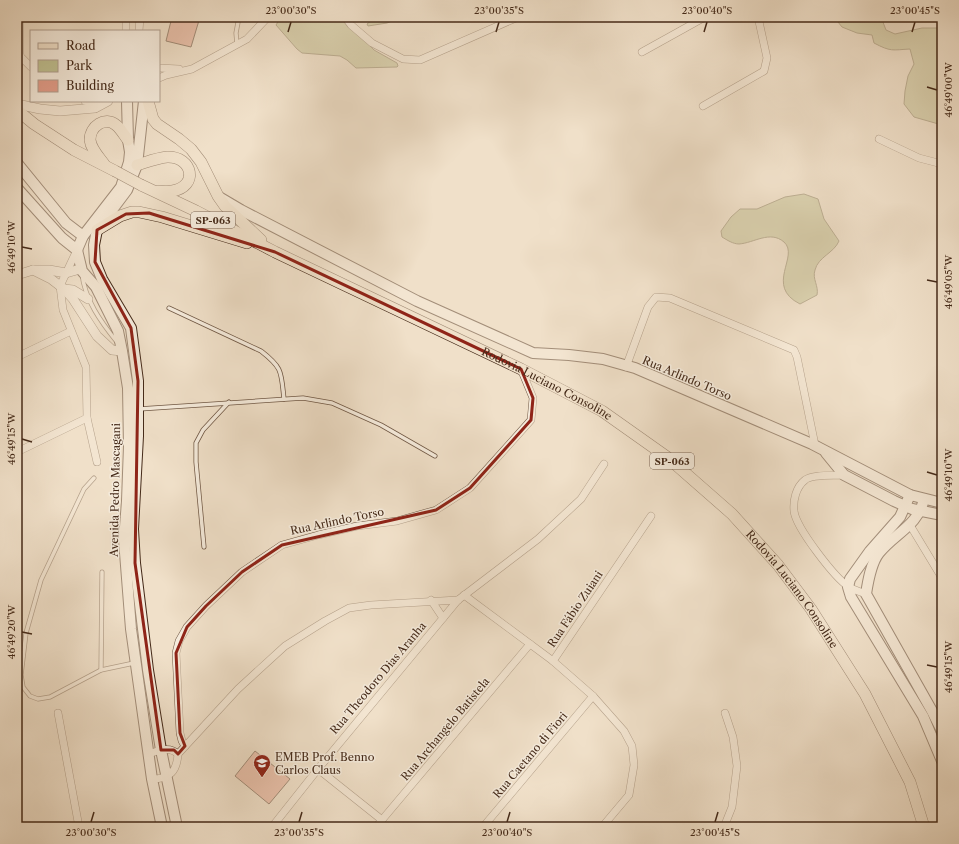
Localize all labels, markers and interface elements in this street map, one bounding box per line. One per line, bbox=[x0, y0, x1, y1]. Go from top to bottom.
text: 23°00'30"S bbox=[266, 4, 316, 17]
text: 23°00'35"S bbox=[474, 4, 524, 17]
text: 23°00'40"S bbox=[682, 4, 732, 17]
text: 23°00'45"S bbox=[890, 4, 940, 17]
legend bbox=[30, 30, 160, 102]
text: Road bbox=[66, 38, 96, 53]
text: Park bbox=[66, 58, 93, 73]
text: 46°49'00"W bbox=[942, 61, 955, 118]
text: Building bbox=[66, 78, 114, 93]
road number: SP-063 bbox=[191, 212, 235, 228]
text: 46°49'10"W bbox=[5, 219, 18, 274]
text: 46°49'05"W bbox=[942, 254, 955, 309]
street label: Rodovia Luciano Consoline bbox=[480, 344, 615, 423]
street label: Rua Arlindo Torso bbox=[640, 353, 734, 403]
text: 46°49'15"W bbox=[5, 412, 18, 465]
street label: Avenida Pedro Mascagani bbox=[107, 422, 123, 558]
text: 46°49'10"W bbox=[942, 447, 955, 502]
road number: SP-063 bbox=[650, 453, 694, 469]
street label: Rua Arlindo Torso bbox=[289, 504, 385, 538]
street label: Rodovia Luciano Consoline bbox=[743, 527, 841, 651]
street label: Rua Fábio Zuiani bbox=[544, 568, 606, 650]
text: 46°49'20"W bbox=[5, 604, 18, 659]
street label: Rua Theodoro Dias Aranha bbox=[327, 619, 429, 737]
text: 46°49'15"W bbox=[942, 640, 955, 693]
street label: Rua Archangelo Batistela bbox=[398, 674, 492, 783]
street label: Rua Caetano di Fiori bbox=[490, 709, 571, 801]
place label: EMEB Prof. Benno Carlos Claus bbox=[275, 750, 375, 777]
school or university icon: EMEB Prof. Benno Carlos Claus bbox=[252, 753, 272, 778]
text: 23°00'30"S bbox=[66, 826, 116, 839]
text: 23°00'35"S bbox=[274, 826, 324, 839]
text: 23°00'40"S bbox=[482, 826, 532, 839]
text: 23°00'45"S bbox=[690, 826, 740, 839]

